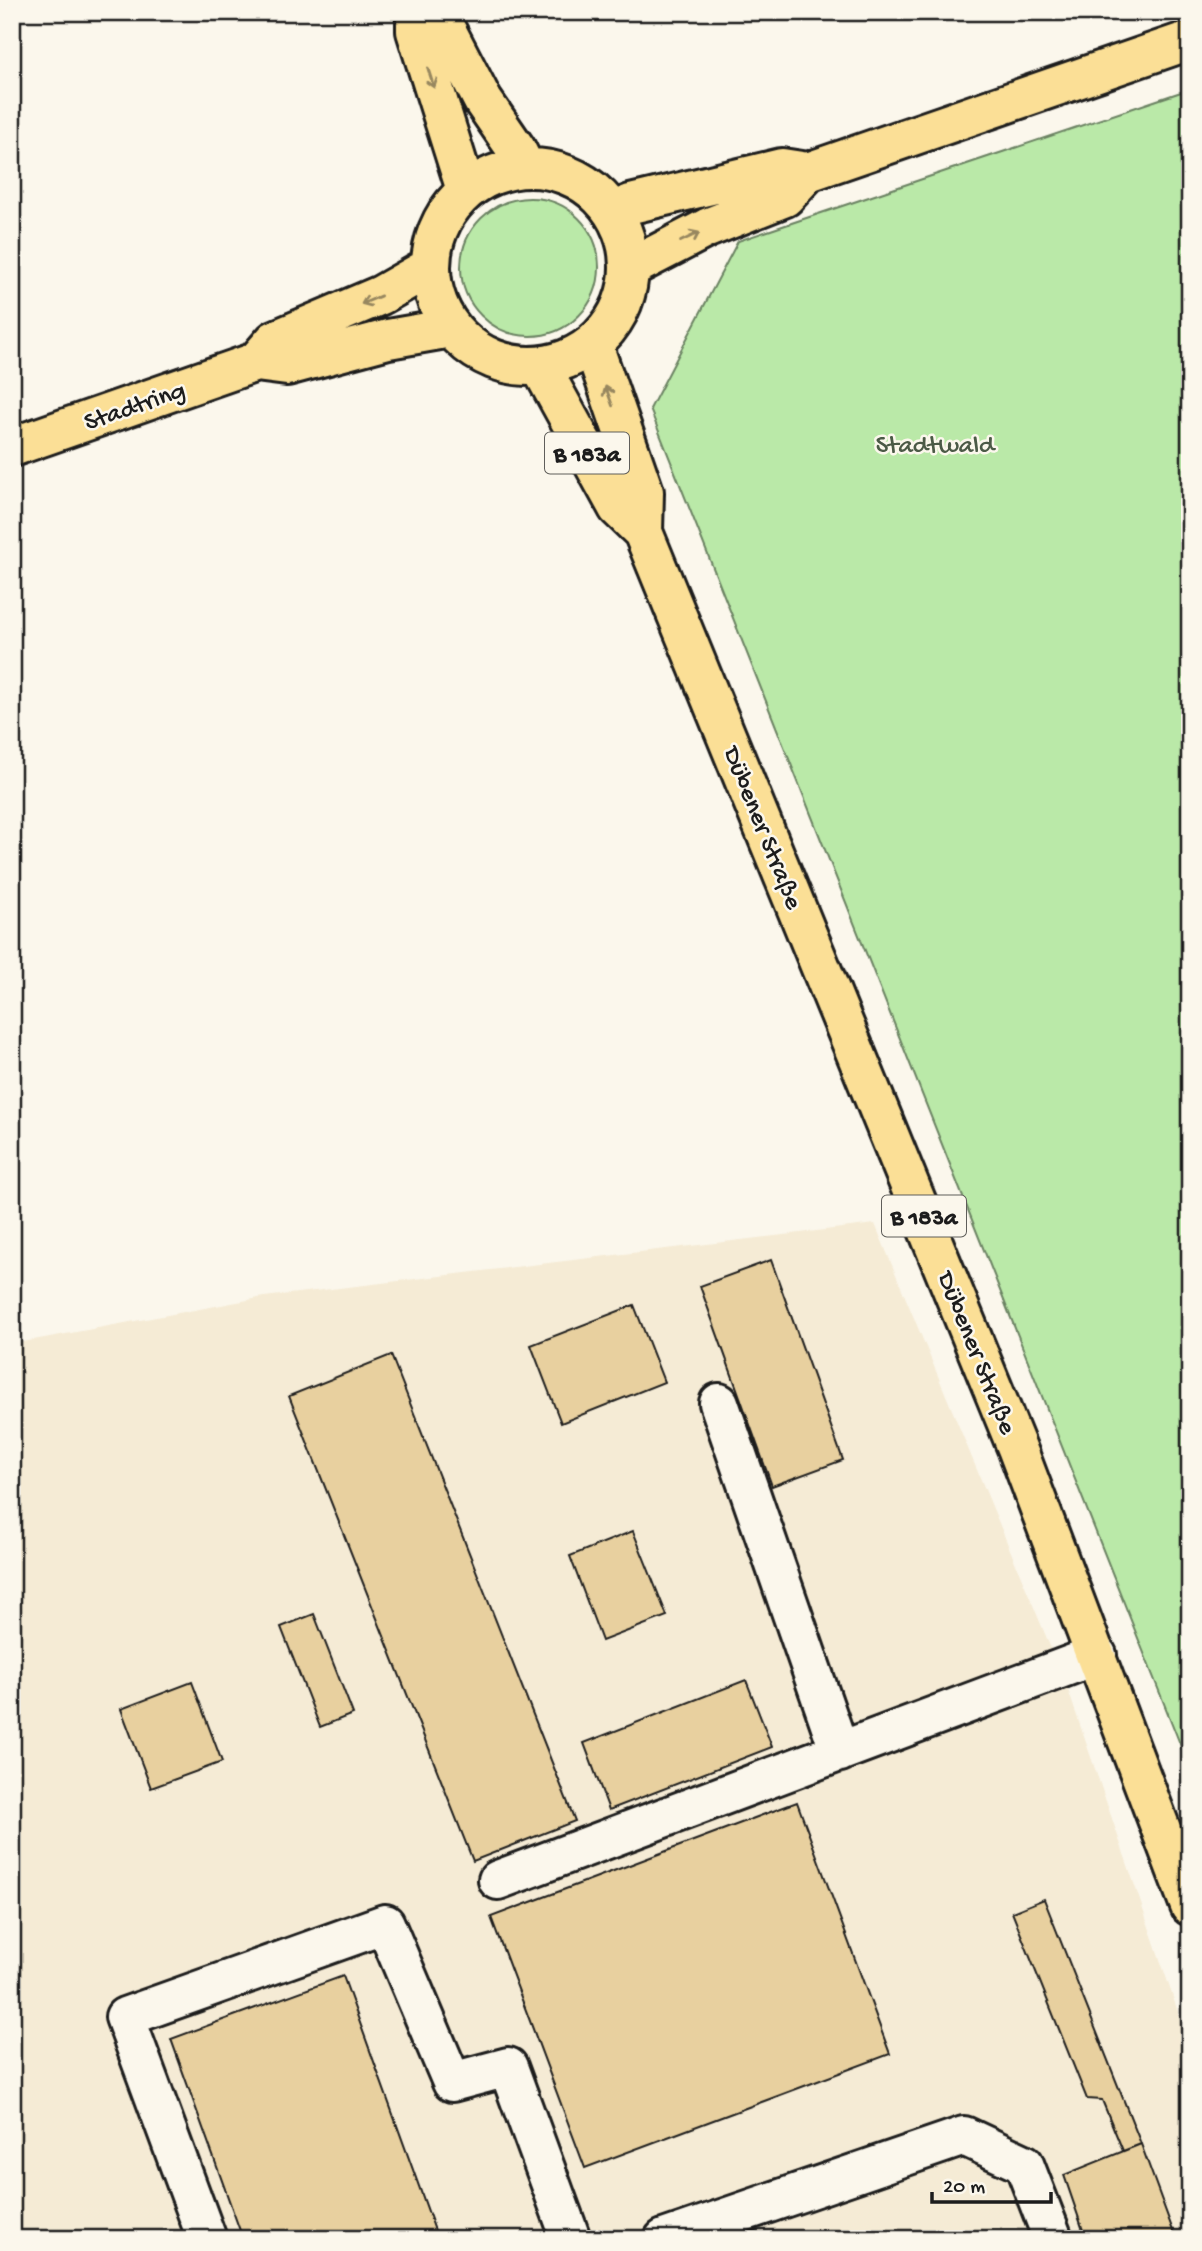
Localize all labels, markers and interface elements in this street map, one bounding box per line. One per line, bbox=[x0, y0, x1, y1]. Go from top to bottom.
one-way arrow bbox=[426, 67, 439, 89]
one-way arrow bbox=[679, 229, 700, 243]
one-way arrow bbox=[360, 294, 382, 307]
street label: Stadtring bbox=[81, 377, 190, 440]
one-way arrow bbox=[602, 386, 614, 408]
road number: B 183a bbox=[545, 432, 629, 474]
park label: Stadtwald bbox=[876, 432, 996, 463]
street label: Dübener Straße bbox=[713, 741, 808, 915]
road number: B 183a bbox=[882, 1196, 966, 1236]
street label: Dübener Straße bbox=[927, 1266, 1022, 1440]
scale bar bbox=[932, 2160, 1052, 2204]
text: 20 m bbox=[943, 2176, 985, 2201]

